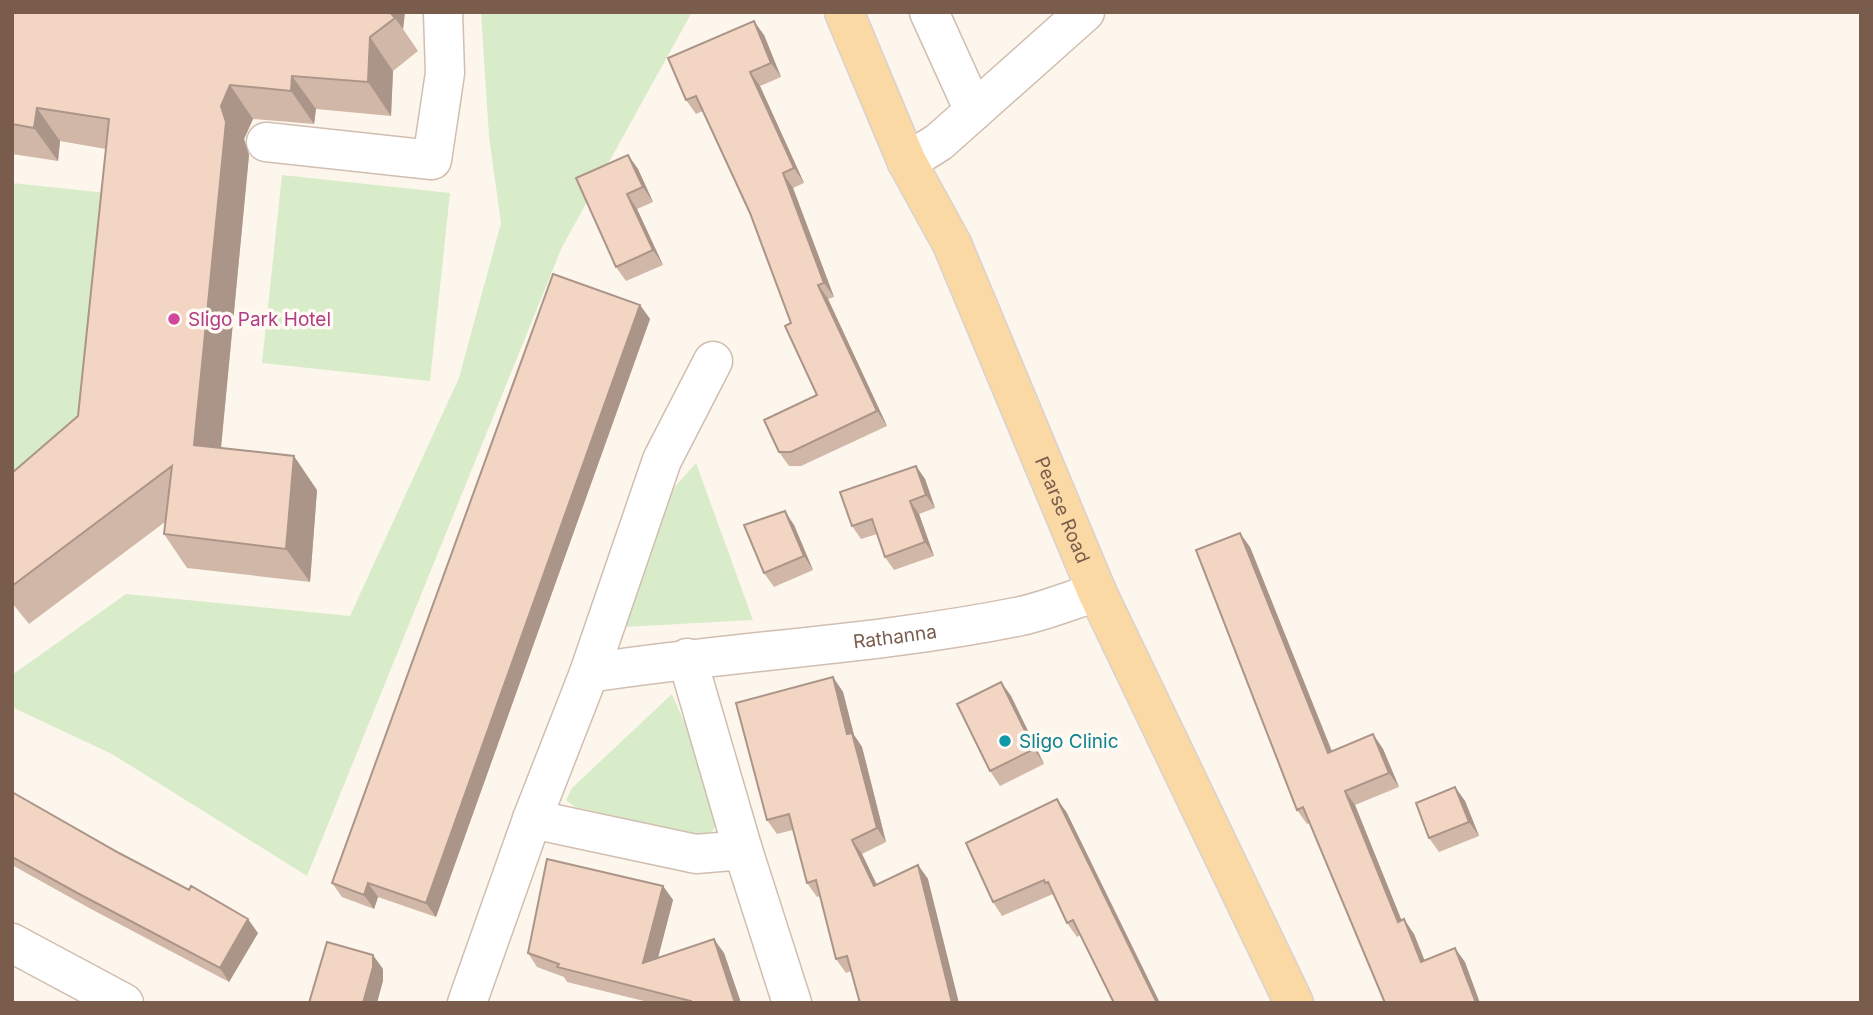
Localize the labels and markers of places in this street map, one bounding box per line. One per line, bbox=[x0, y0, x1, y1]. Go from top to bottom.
place label: Sligo Park Hotel bbox=[188, 308, 331, 331]
marker: Sligo Park Hotel bbox=[166, 311, 182, 327]
place label: Sligo Clinic bbox=[1019, 730, 1119, 753]
marker: Sligo Clinic bbox=[997, 733, 1013, 749]

